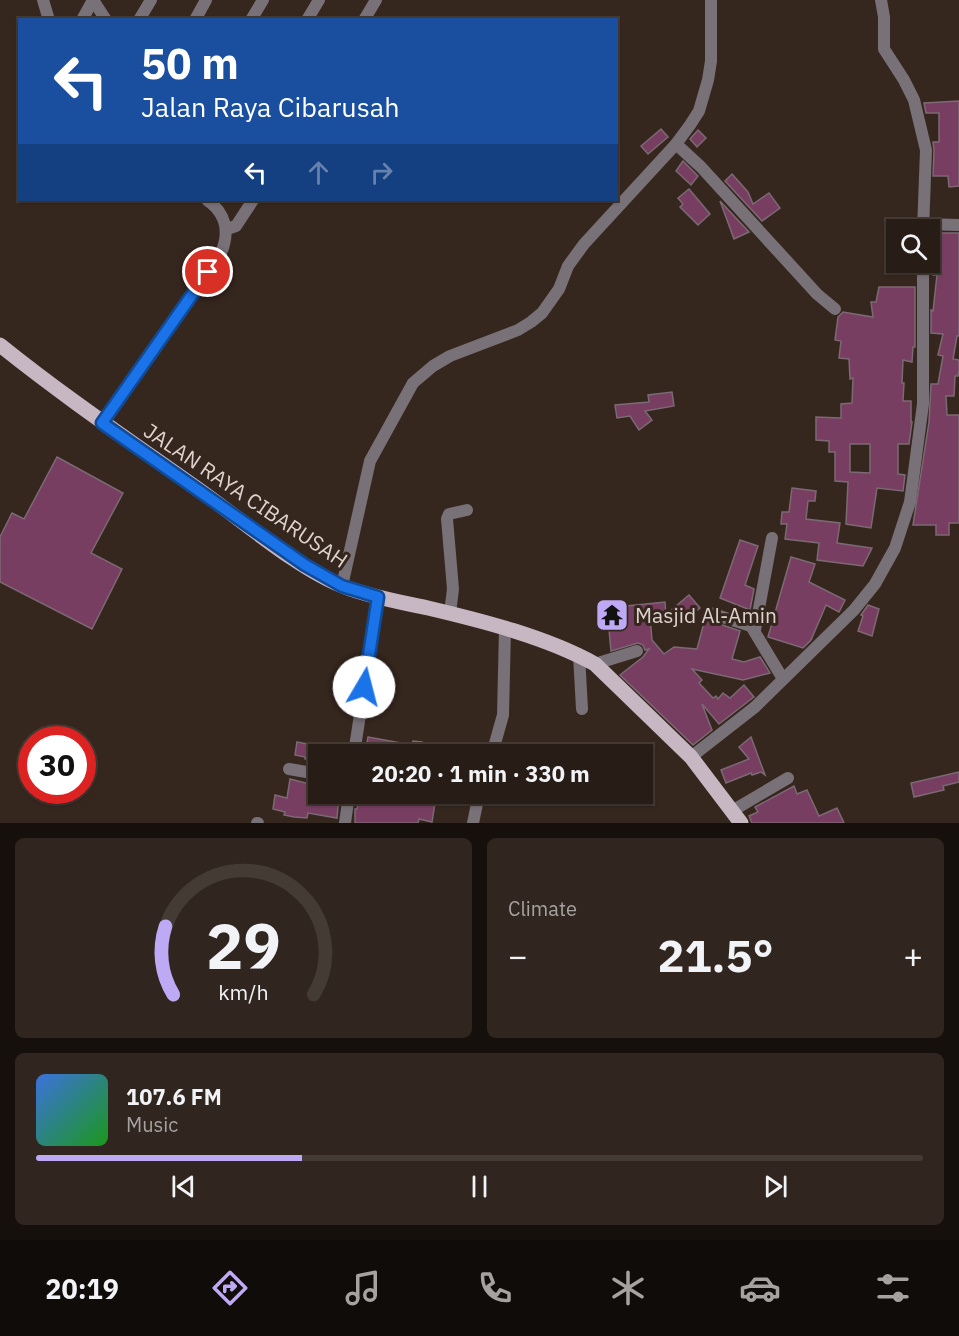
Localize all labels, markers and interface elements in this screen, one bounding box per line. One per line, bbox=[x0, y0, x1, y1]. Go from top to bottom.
text: 50 m bbox=[141, 36, 239, 91]
icon: left bbox=[42, 42, 120, 120]
text: Jalan Raya Cibarusah bbox=[141, 89, 400, 124]
icon: left bbox=[239, 156, 272, 189]
icon: ahead bbox=[302, 156, 335, 189]
icon: right bbox=[365, 156, 398, 189]
map controls bbox=[886, 219, 940, 273]
button: search bbox=[886, 219, 940, 273]
pin bbox=[182, 246, 233, 297]
icon: arrive bbox=[191, 255, 224, 288]
street label: JALAN RAYA CIBARUSAH bbox=[139, 416, 353, 574]
temple icon: Masjid Al-Amin bbox=[594, 597, 630, 633]
place label: Masjid Al-Amin bbox=[635, 601, 777, 629]
position arrow bbox=[332, 655, 396, 719]
speed limit sign: 30 bbox=[18, 726, 96, 804]
text: 20:20 · 1 min · 330 m bbox=[371, 759, 590, 788]
text: Climate bbox=[508, 895, 577, 922]
text: 29 bbox=[206, 905, 281, 986]
text: 21.5° bbox=[657, 926, 774, 984]
text: − bbox=[508, 934, 528, 977]
text: + bbox=[903, 934, 923, 977]
text: km/h bbox=[218, 978, 269, 1006]
text: 107.6 FM bbox=[126, 1082, 222, 1111]
text: Music bbox=[126, 1111, 178, 1138]
icon: previous bbox=[167, 1170, 200, 1203]
icon: pause bbox=[463, 1170, 496, 1203]
icon: next bbox=[759, 1170, 792, 1203]
icon: directions bbox=[209, 1267, 251, 1309]
icon: music bbox=[342, 1267, 384, 1309]
icon: phone bbox=[474, 1267, 516, 1309]
icon: climate bbox=[607, 1267, 649, 1309]
icon: car bbox=[739, 1267, 781, 1309]
icon: filters bbox=[872, 1267, 914, 1309]
text: 20:19 bbox=[45, 1271, 119, 1306]

